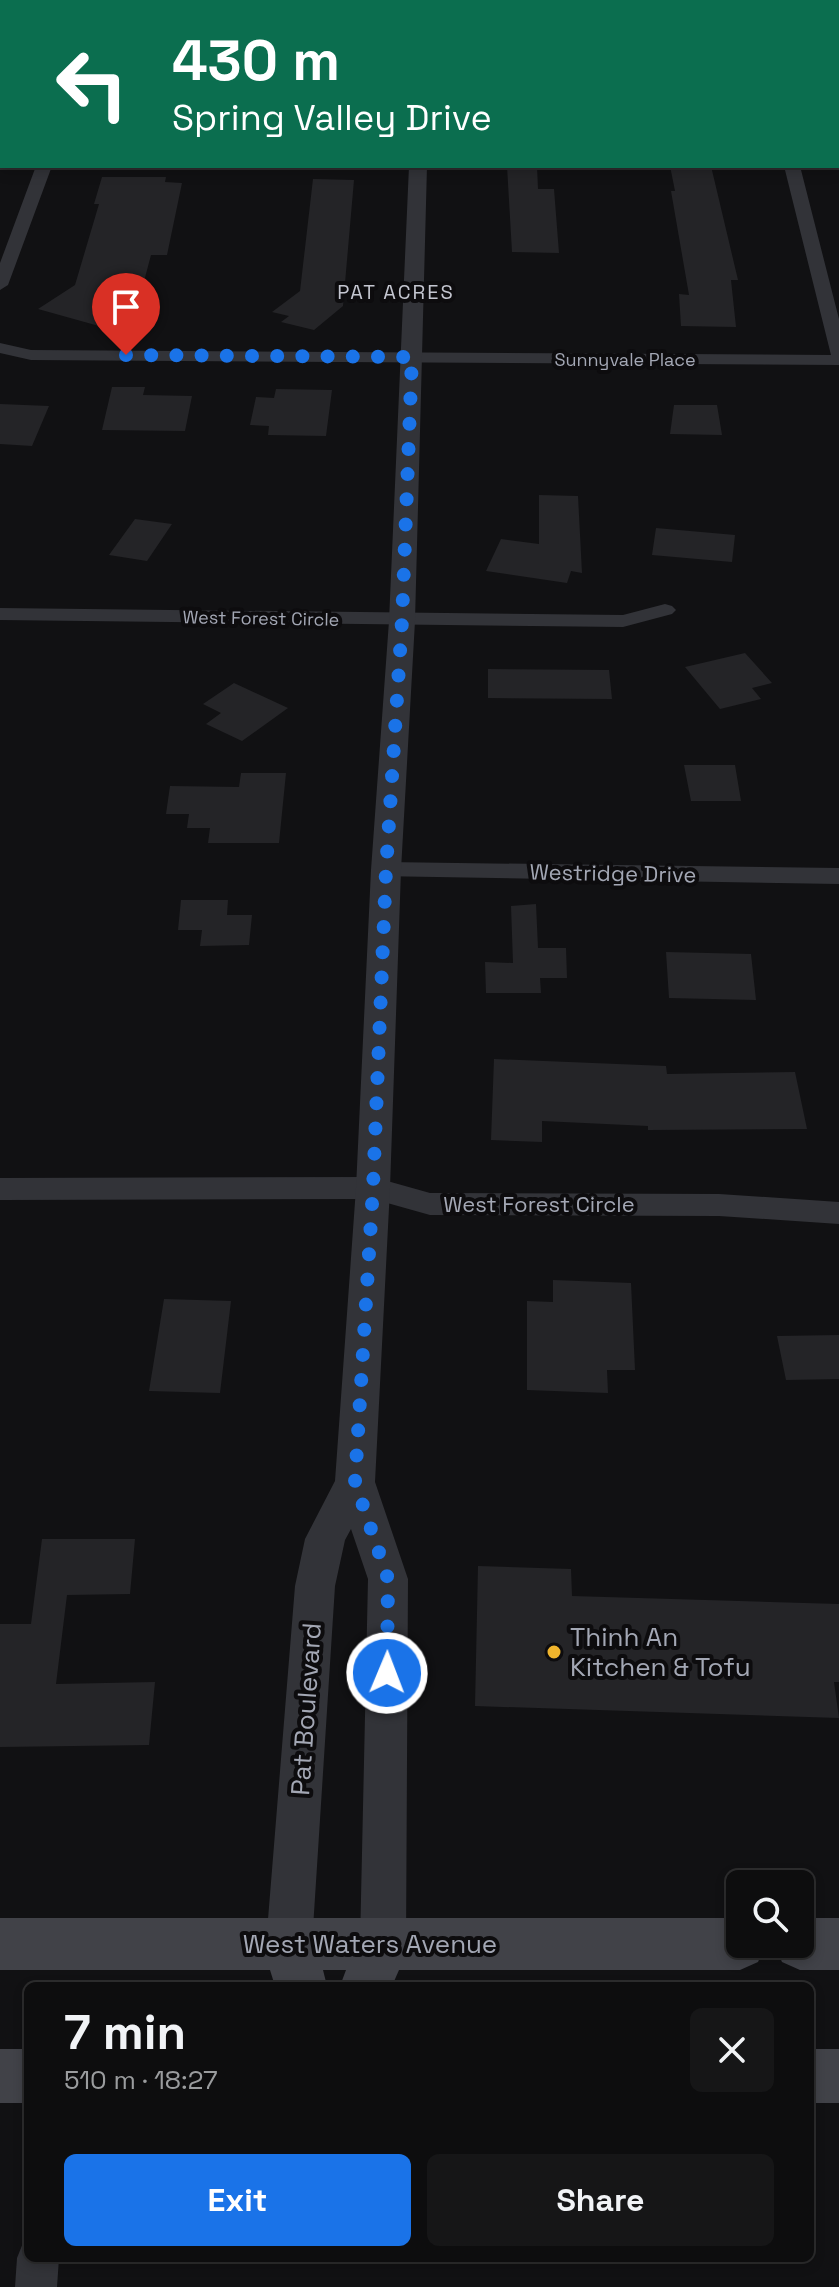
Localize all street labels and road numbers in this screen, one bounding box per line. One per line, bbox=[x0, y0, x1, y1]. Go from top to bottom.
street label: Sunnyvale Place bbox=[554, 348, 696, 371]
street label: West Forest Circle bbox=[182, 605, 340, 631]
street label: Westridge Drive bbox=[529, 858, 697, 888]
street label: West Forest Circle bbox=[443, 1190, 635, 1218]
street label: Pat Boulevard bbox=[283, 1621, 329, 1797]
street label: West Waters Avenue bbox=[243, 1927, 497, 1961]

